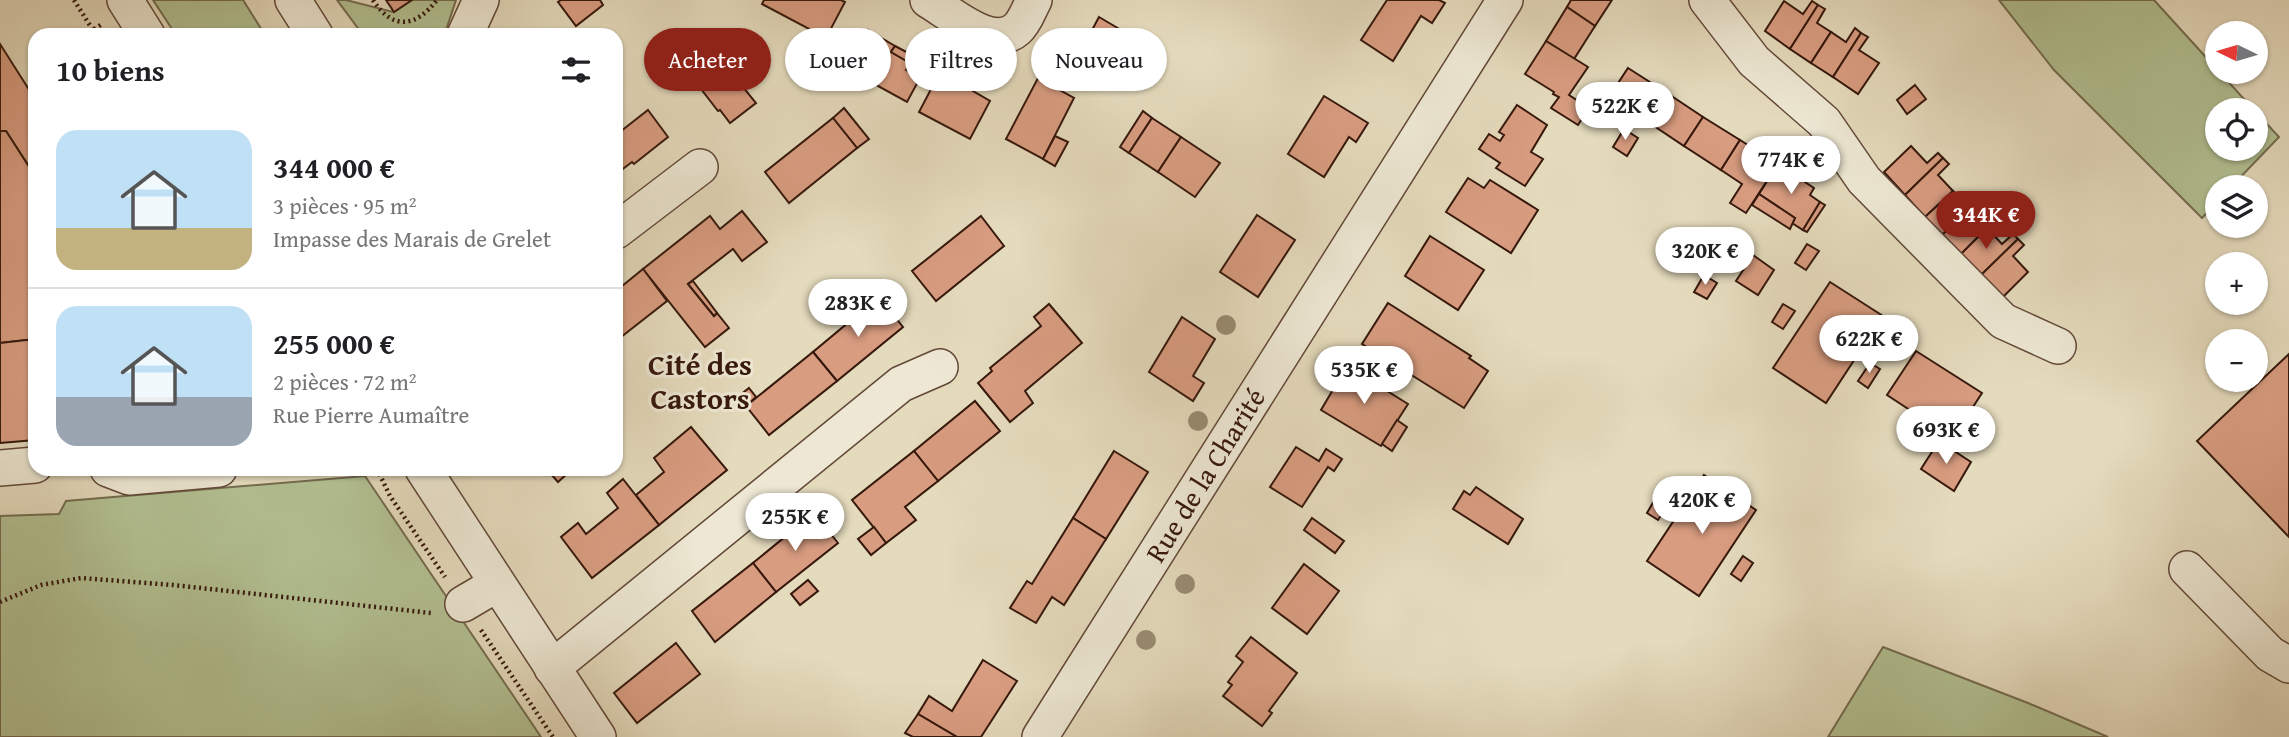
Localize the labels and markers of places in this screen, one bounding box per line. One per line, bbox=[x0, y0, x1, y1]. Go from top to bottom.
pin: 522K € bbox=[1568, 82, 1682, 142]
pin: 774K € bbox=[1734, 136, 1848, 196]
pin: 344K € bbox=[1929, 191, 2043, 251]
pin: 320K € bbox=[1648, 228, 1762, 287]
pin: 283K € bbox=[801, 280, 915, 339]
pin: 622K € bbox=[1812, 316, 1926, 375]
pin: 535K € bbox=[1307, 346, 1421, 406]
pin: 693K € bbox=[1889, 406, 2003, 466]
pin: 420K € bbox=[1645, 476, 1759, 536]
pin: 255K € bbox=[738, 494, 852, 553]

